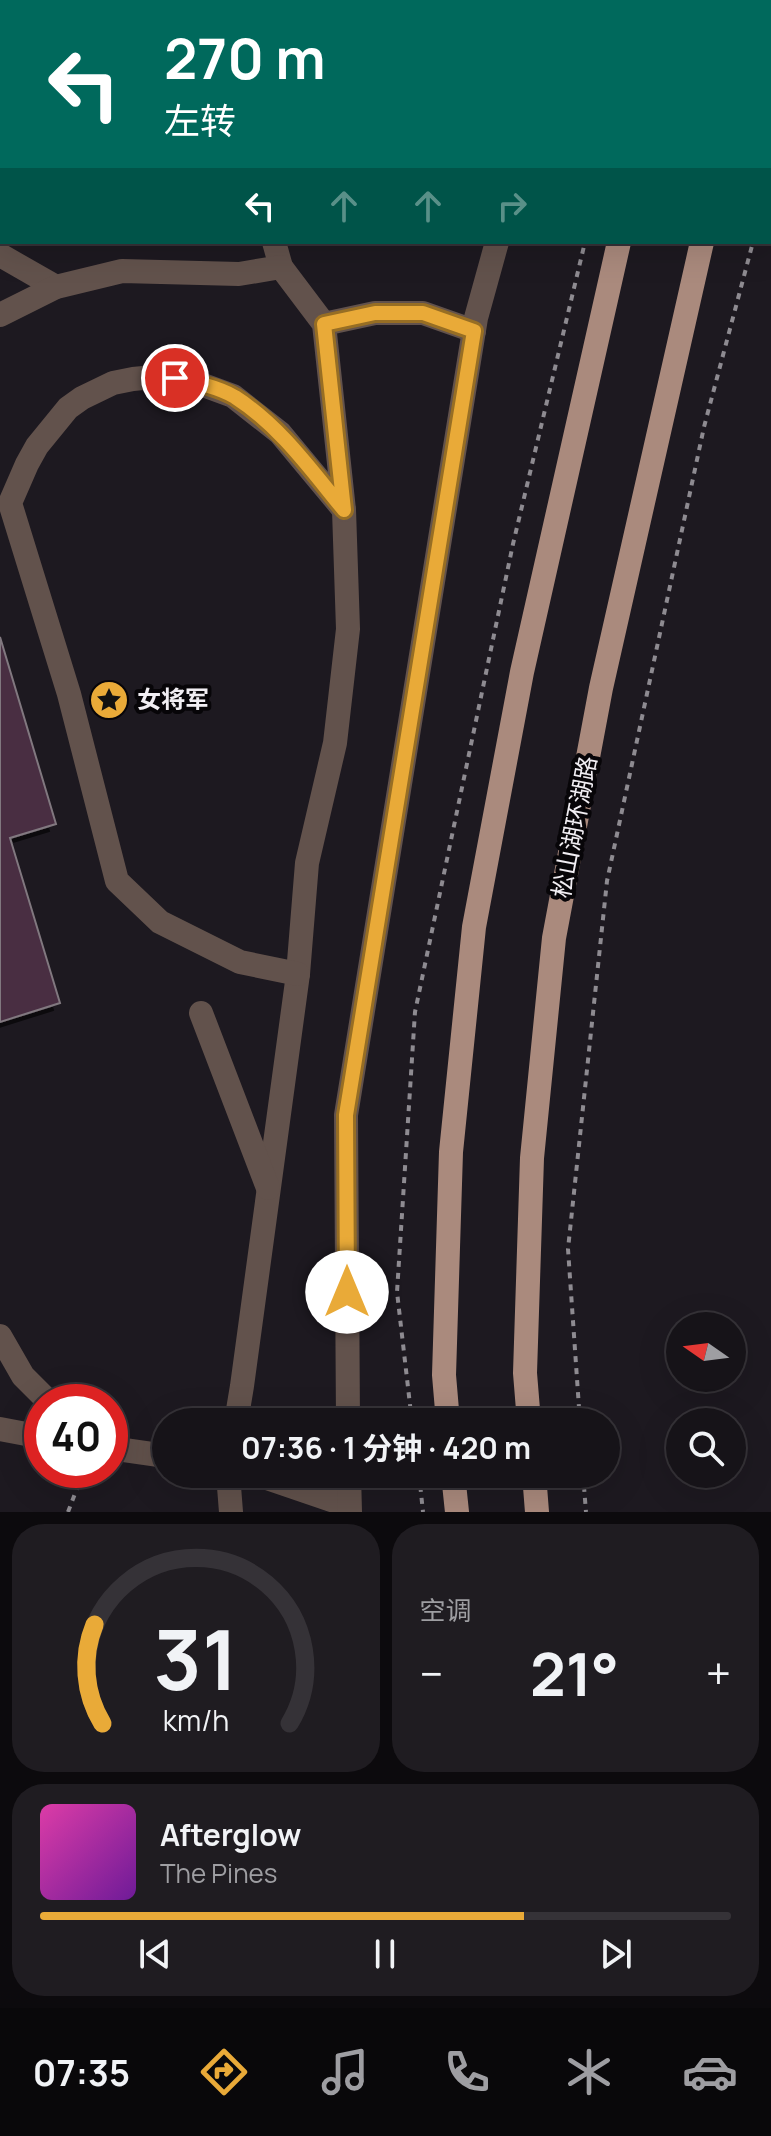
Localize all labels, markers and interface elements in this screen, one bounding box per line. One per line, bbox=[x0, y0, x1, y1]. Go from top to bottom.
text: 270 m bbox=[164, 19, 326, 96]
icon: left bbox=[32, 32, 136, 136]
text: 左转 bbox=[164, 96, 236, 145]
icon: left bbox=[238, 184, 282, 228]
icon: ahead bbox=[322, 184, 366, 228]
icon: ahead bbox=[406, 184, 450, 228]
icon: right bbox=[490, 184, 534, 228]
pin bbox=[141, 344, 209, 412]
icon: arrive bbox=[153, 356, 197, 400]
place icon: 女将军 bbox=[88, 679, 130, 721]
place label: 女将军 bbox=[137, 682, 209, 715]
street label: 松山湖环湖路 bbox=[544, 753, 603, 901]
position arrow bbox=[305, 1250, 389, 1334]
north arrow bbox=[666, 1312, 746, 1392]
map controls bbox=[666, 1312, 746, 1488]
speed limit sign: 40 bbox=[24, 1384, 128, 1488]
button: search bbox=[666, 1408, 746, 1488]
text: 07:36 · 1 分钟 · 420 m bbox=[241, 1427, 531, 1468]
text: 空调 bbox=[420, 1592, 472, 1628]
text: 31 bbox=[153, 1601, 238, 1715]
text: 21° bbox=[530, 1632, 619, 1714]
text: − bbox=[420, 1643, 443, 1703]
text: + bbox=[706, 1643, 731, 1703]
text: km/h bbox=[163, 1701, 229, 1740]
text: Afterglow bbox=[160, 1814, 301, 1855]
text: The Pines bbox=[160, 1855, 277, 1891]
icon: previous bbox=[133, 1932, 177, 1976]
icon: pause bbox=[363, 1932, 407, 1976]
icon: next bbox=[594, 1932, 638, 1976]
icon: directions bbox=[196, 2044, 252, 2100]
icon: music bbox=[317, 2044, 373, 2100]
icon: phone bbox=[439, 2044, 495, 2100]
icon: climate bbox=[561, 2044, 617, 2100]
icon: car bbox=[682, 2044, 738, 2100]
text: 07:35 bbox=[33, 2048, 130, 2097]

